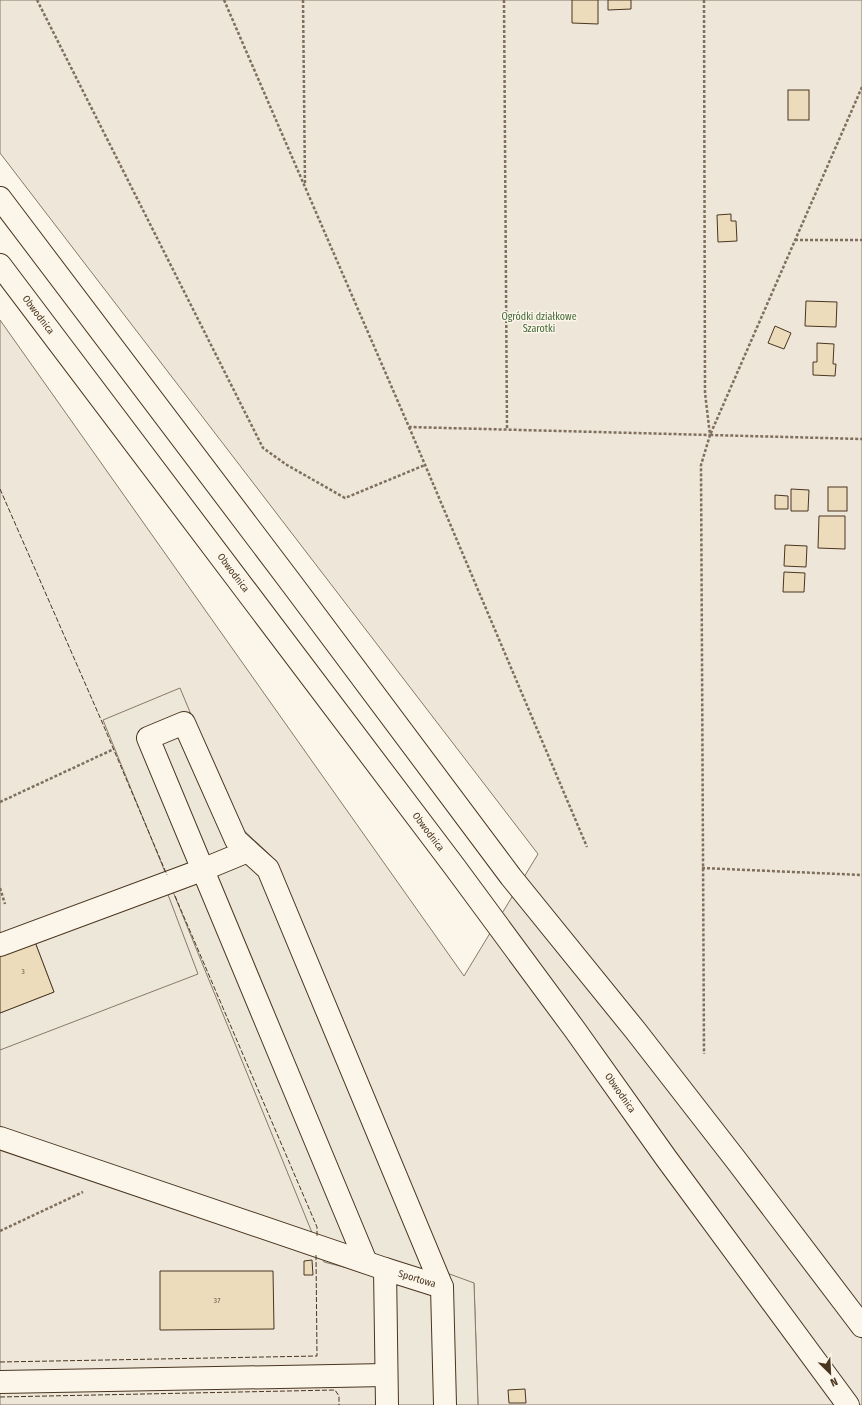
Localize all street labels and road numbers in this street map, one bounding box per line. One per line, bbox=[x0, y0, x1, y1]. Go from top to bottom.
street label: Obwodnica bbox=[19, 293, 57, 337]
street label: Obwodnica bbox=[214, 551, 252, 595]
street label: Obwodnica bbox=[409, 810, 447, 854]
street label: Obwodnica bbox=[602, 1071, 638, 1115]
street label: Sportowa bbox=[397, 1268, 437, 1290]

